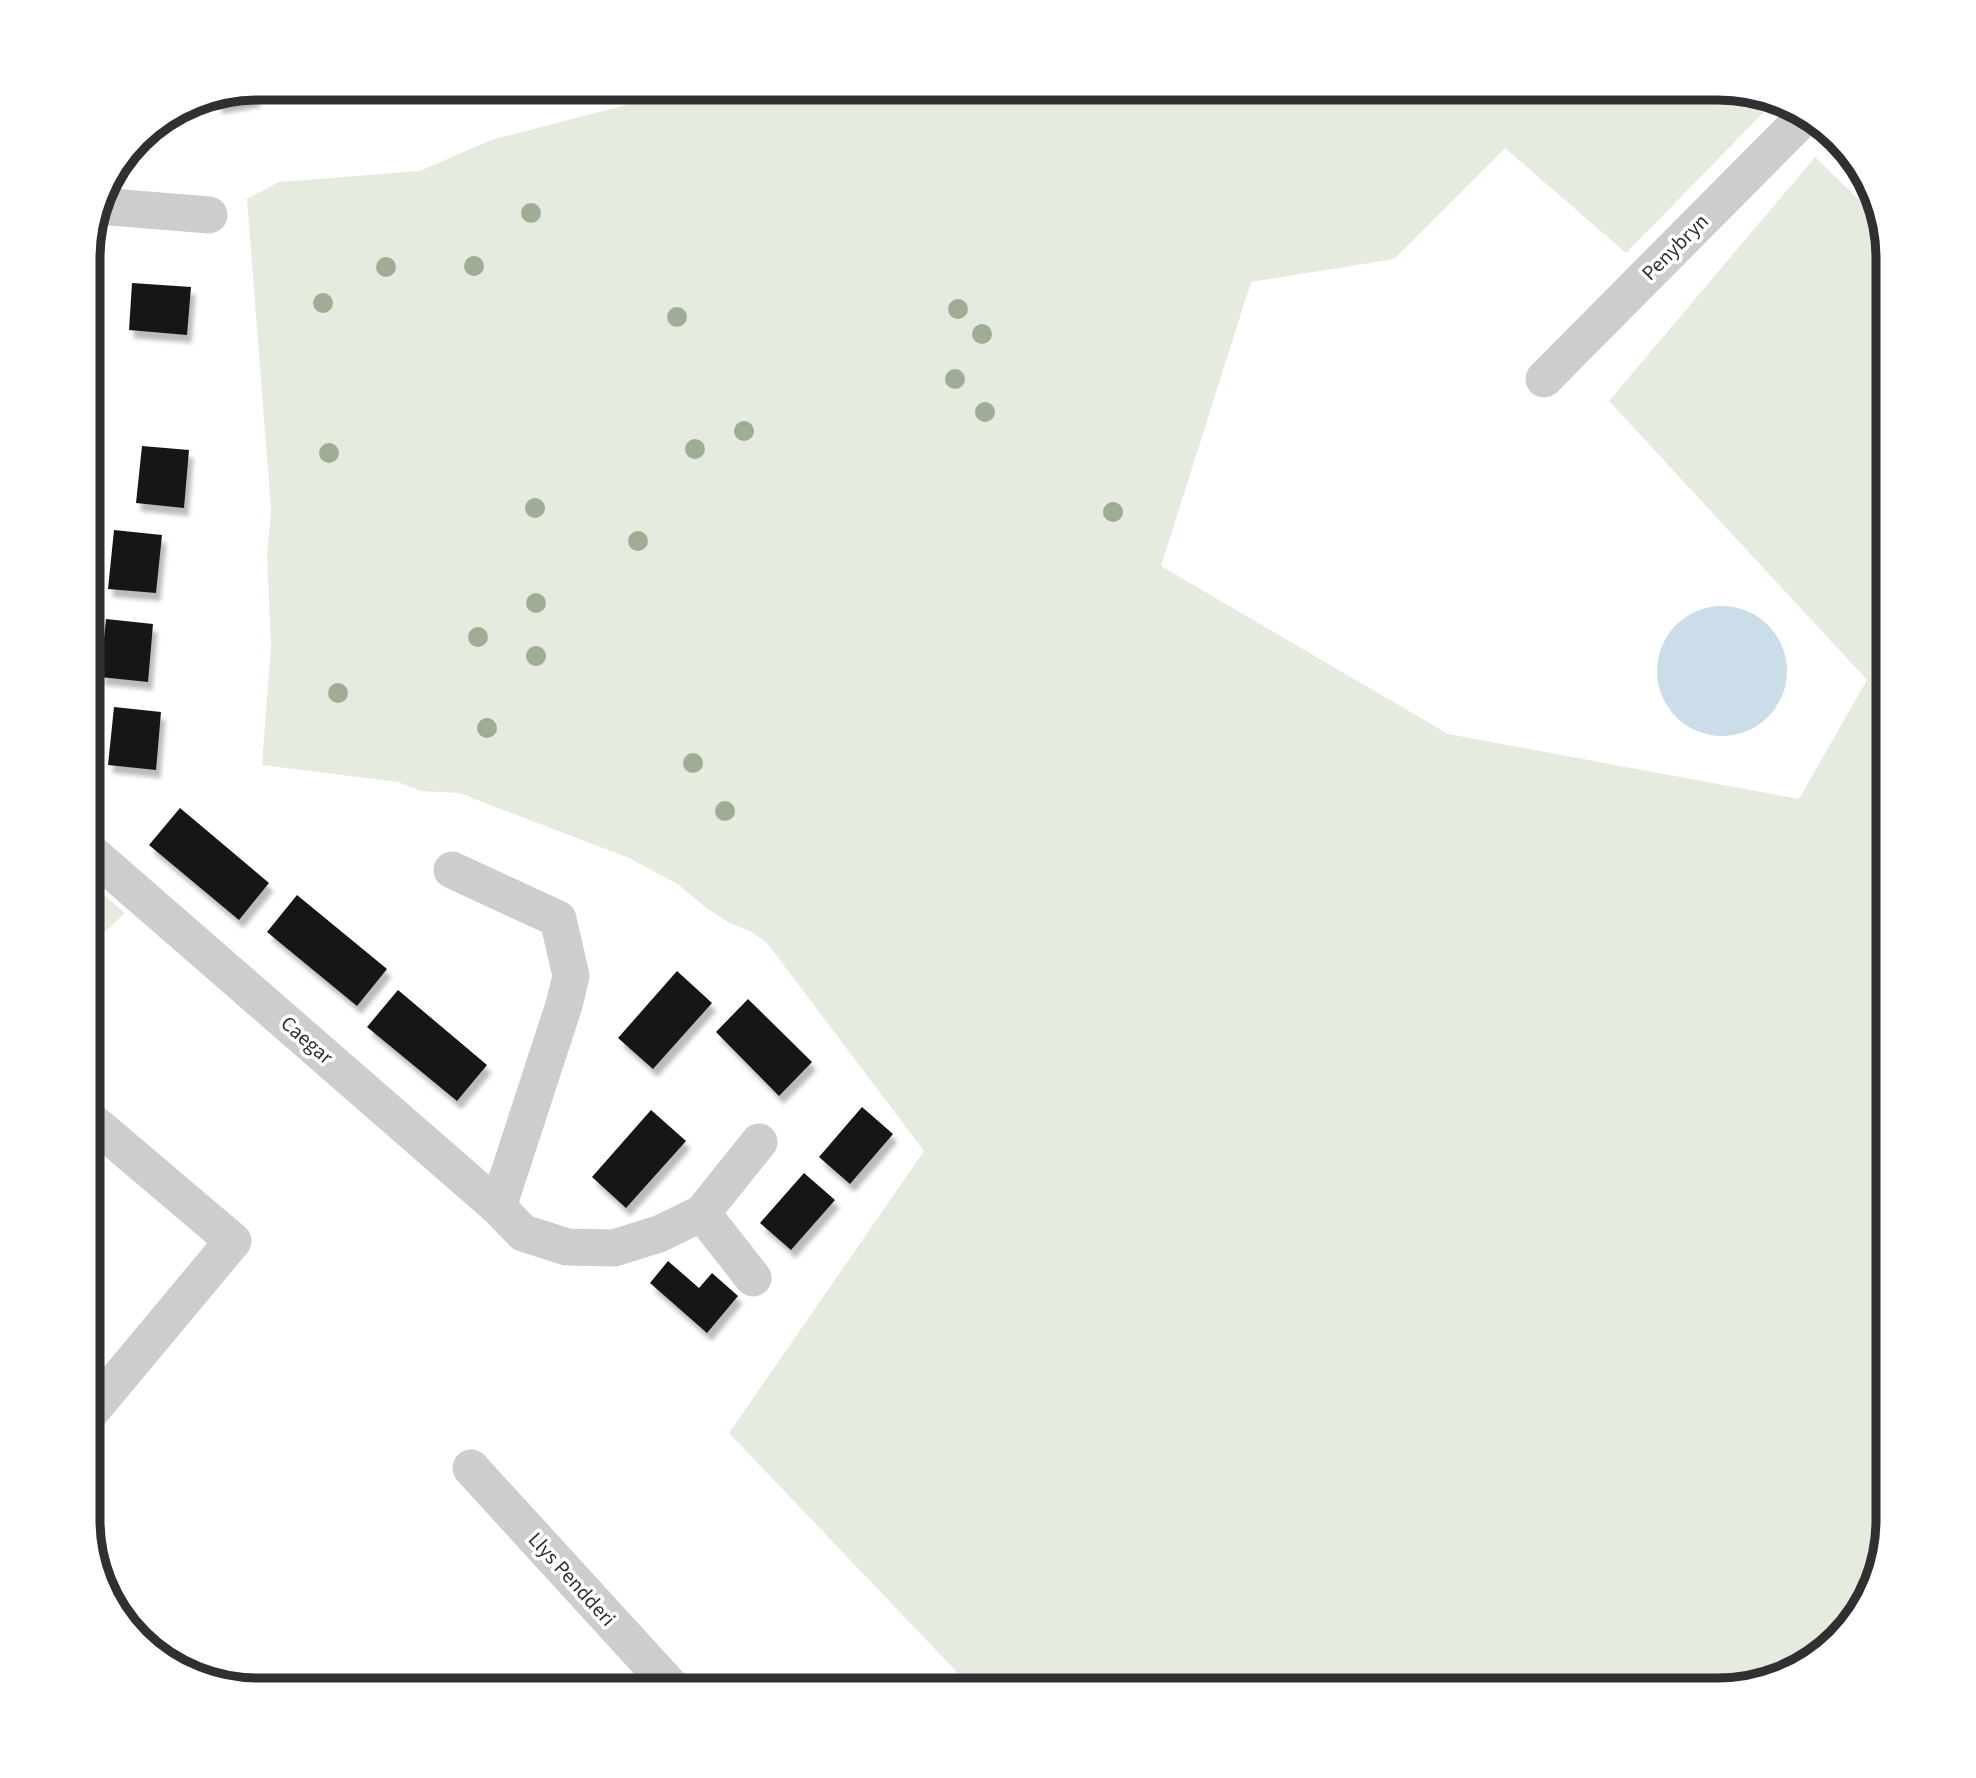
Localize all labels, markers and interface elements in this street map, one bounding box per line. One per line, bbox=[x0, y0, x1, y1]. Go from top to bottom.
street label: Penybryn bbox=[1635, 207, 1715, 287]
street label: Caegar bbox=[274, 1009, 340, 1072]
street label: Llys Pendderi bbox=[521, 1525, 623, 1633]

